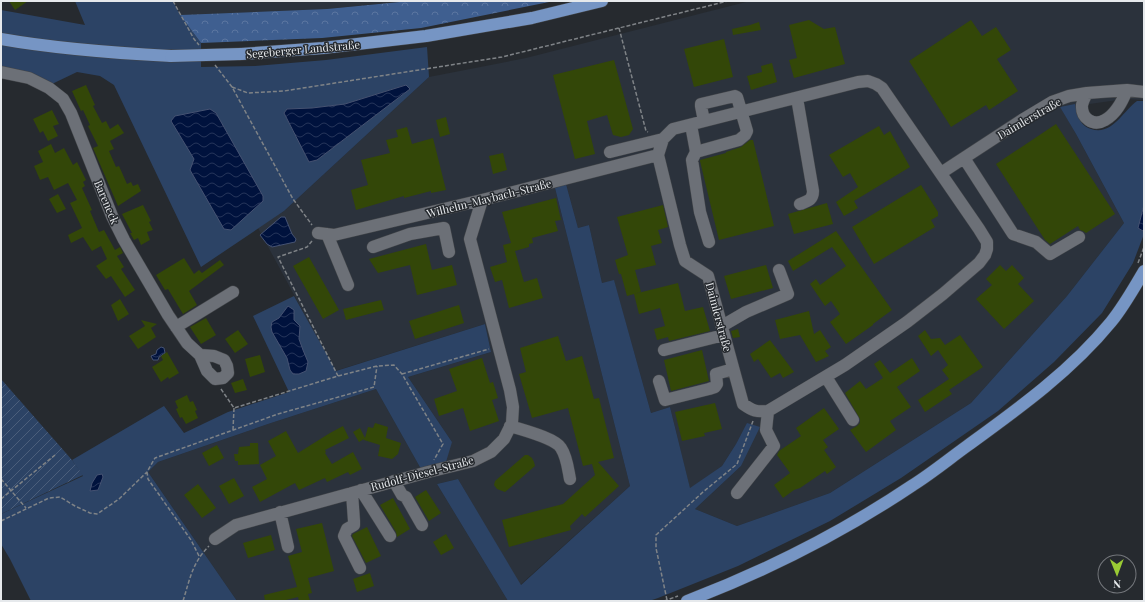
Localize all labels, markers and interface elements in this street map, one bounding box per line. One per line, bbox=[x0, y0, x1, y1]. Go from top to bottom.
street label: Segeberger Landstraße bbox=[245, 37, 361, 61]
street label: Daimlerstraße bbox=[994, 94, 1064, 142]
street label: Wilhelm-Maybach-Straße bbox=[424, 175, 553, 221]
street label: Bareneck bbox=[91, 178, 123, 226]
street label: Daimlerstraße bbox=[703, 281, 736, 354]
street label: Rudolf-Diesel-Straße bbox=[369, 452, 476, 494]
north arrow bbox=[1097, 554, 1137, 594]
text: N bbox=[1113, 577, 1121, 592]

